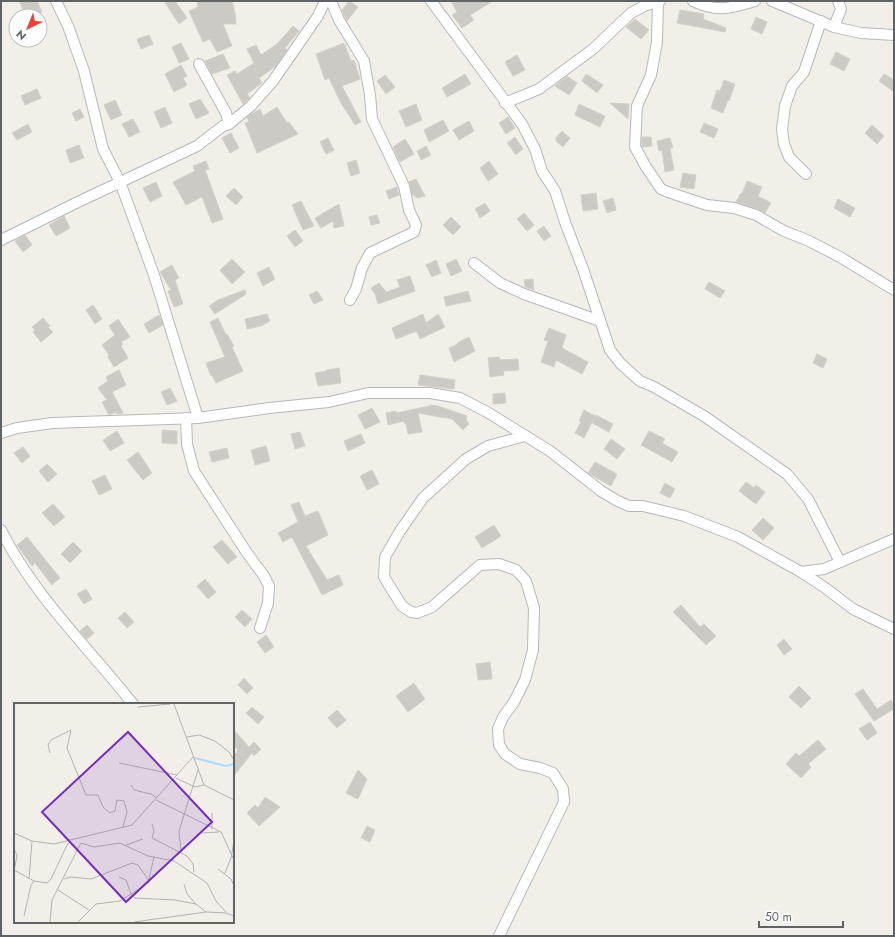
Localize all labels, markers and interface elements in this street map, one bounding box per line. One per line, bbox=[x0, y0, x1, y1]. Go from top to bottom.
north arrow bbox=[8, 8, 48, 48]
text: N bbox=[13, 26, 30, 44]
inset map bbox=[14, 703, 234, 923]
scale bar bbox=[759, 903, 843, 929]
text: 50 m bbox=[765, 908, 792, 926]

